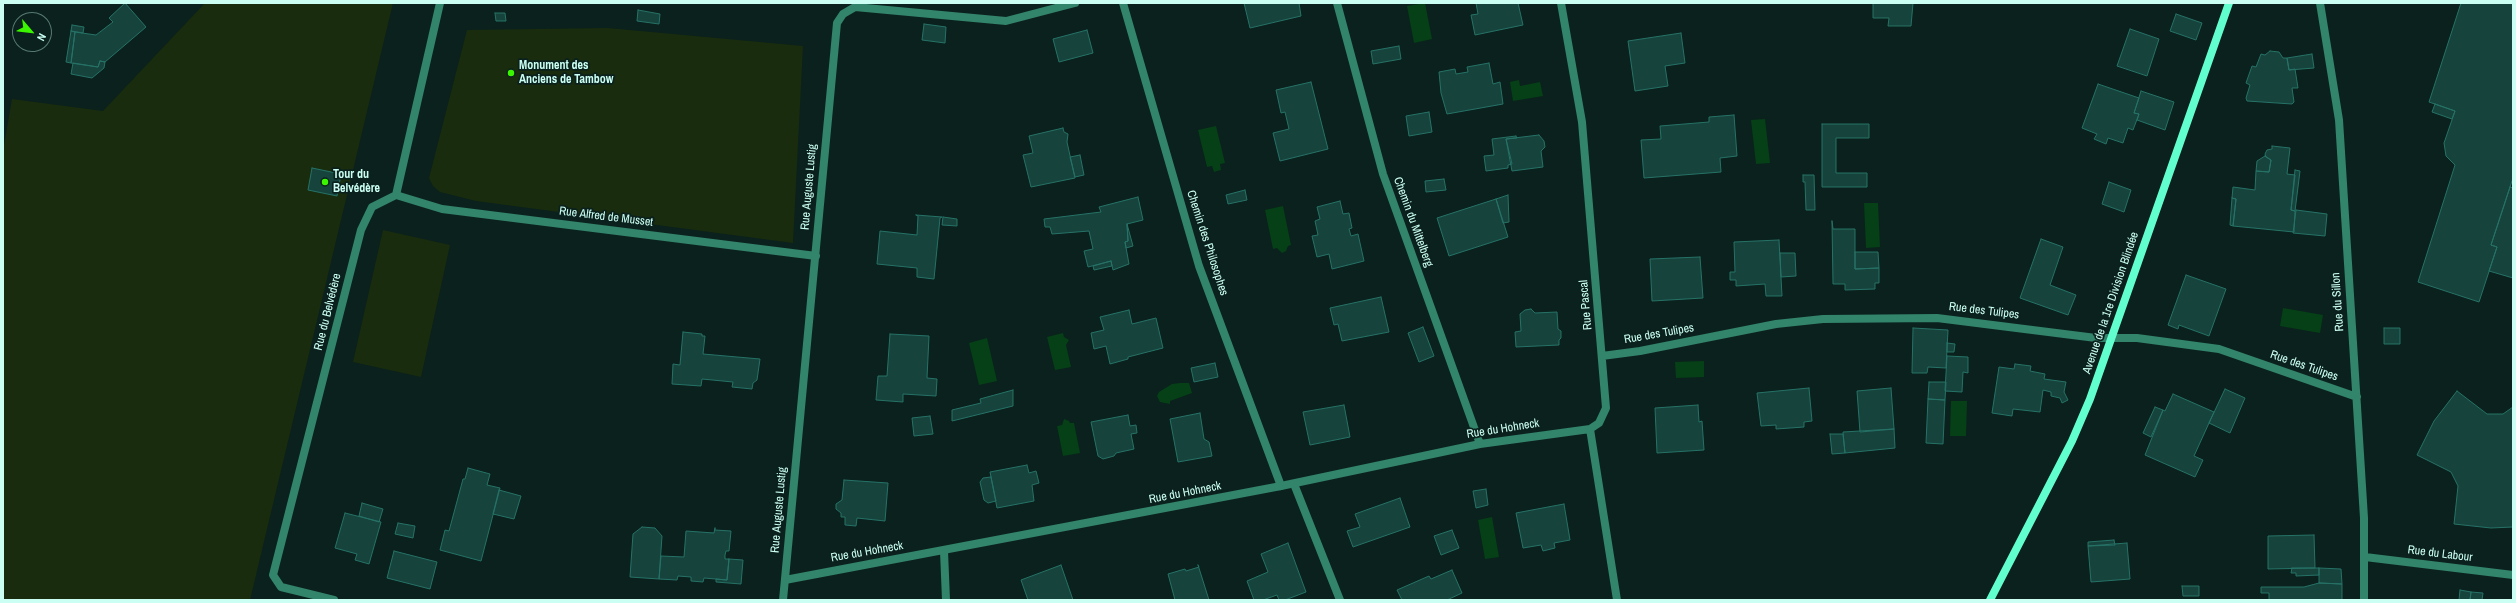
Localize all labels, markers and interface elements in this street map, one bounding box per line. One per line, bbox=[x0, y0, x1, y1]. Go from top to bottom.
north arrow bbox=[12, 12, 52, 52]
text: N bbox=[34, 31, 49, 43]
place label: Monument des Anciens de Tambow bbox=[519, 59, 613, 87]
marker: Monument des Anciens de Tambow bbox=[506, 68, 516, 78]
street label: Rue Auguste Lustig bbox=[798, 143, 820, 231]
place label: Tour du Belvédère bbox=[333, 168, 380, 196]
street label: Chemin du Mittelberg bbox=[1390, 175, 1436, 269]
marker: Tour du Belvédère bbox=[320, 177, 330, 187]
street label: Chemin des Philosophes bbox=[1183, 188, 1231, 298]
street label: Rue Alfred de Musset bbox=[558, 204, 654, 230]
street label: Avenue de la 1re Division Blindée bbox=[2080, 230, 2142, 376]
street label: Rue du Belvédère bbox=[311, 272, 345, 352]
street label: Rue du Sillon bbox=[2329, 272, 2347, 332]
street label: Rue Pascal bbox=[1577, 279, 1595, 331]
street label: Rue des Tulipes bbox=[1948, 300, 2020, 322]
street label: Rue des Tulipes bbox=[1623, 321, 1695, 347]
street label: Rue des Tulipes bbox=[2268, 348, 2340, 384]
street label: Rue du Hohneck bbox=[1466, 416, 1540, 442]
street label: Rue Auguste Lustig bbox=[768, 466, 790, 554]
street label: Rue du Hohneck bbox=[1148, 479, 1222, 507]
street label: Rue du Hohneck bbox=[830, 539, 904, 565]
street label: Rue du Labour bbox=[2407, 543, 2473, 565]

